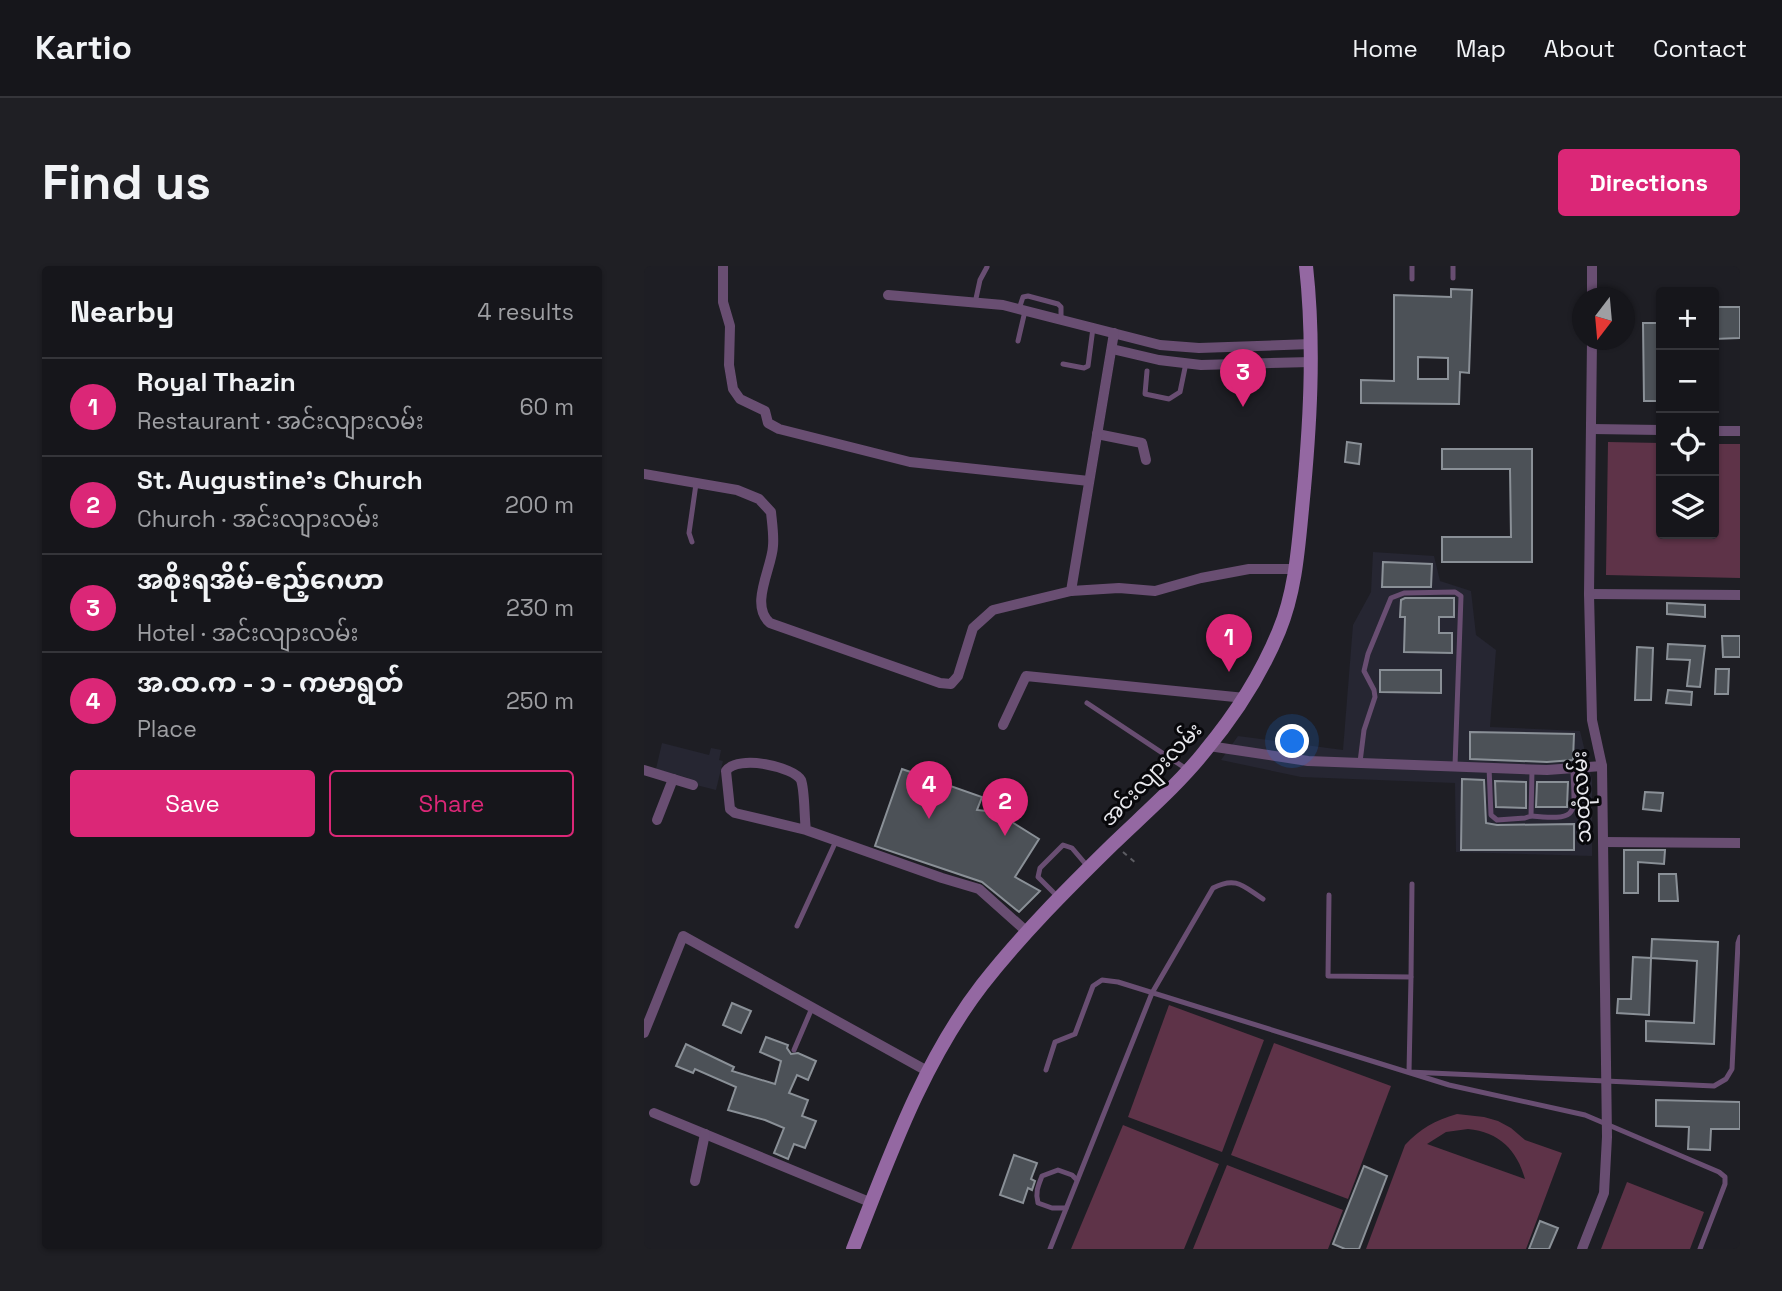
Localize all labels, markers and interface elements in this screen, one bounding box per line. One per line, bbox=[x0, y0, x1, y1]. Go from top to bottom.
text: Kartio bbox=[35, 27, 132, 69]
text: Home bbox=[1352, 33, 1418, 64]
text: Map bbox=[1456, 33, 1506, 64]
text: About bbox=[1544, 33, 1615, 64]
text: Contact bbox=[1653, 33, 1747, 64]
button: Directions bbox=[1558, 149, 1740, 216]
text: Find us bbox=[42, 151, 211, 213]
north arrow bbox=[1572, 287, 1635, 350]
map controls bbox=[1656, 287, 1719, 539]
button: + bbox=[1656, 287, 1719, 350]
text: Nearby bbox=[70, 292, 174, 331]
text: 4 results bbox=[477, 297, 574, 327]
pin: 3 bbox=[1220, 349, 1266, 407]
button: − bbox=[1656, 350, 1719, 413]
text: Royal Thazin bbox=[137, 365, 296, 399]
text: 1 bbox=[88, 392, 98, 422]
text: 60 m bbox=[519, 392, 574, 422]
text: Restaurant · အင်းလျားလမ်း bbox=[137, 406, 424, 436]
button: locate bbox=[1656, 413, 1719, 476]
text: St. Augustine's Church bbox=[137, 463, 423, 497]
button: layers bbox=[1656, 476, 1719, 539]
text: 2 bbox=[86, 490, 100, 520]
text: 200 m bbox=[505, 490, 574, 520]
text: Church · အင်းလျားလမ်း bbox=[137, 504, 379, 534]
text: အစိုးရအိမ်-ဧည့်ဂေဟာ bbox=[137, 563, 384, 597]
text: 3 bbox=[86, 593, 100, 623]
text: 230 m bbox=[506, 593, 574, 623]
pin: 1 bbox=[1206, 614, 1252, 672]
text: Hotel · အင်းလျားလမ်း bbox=[137, 618, 359, 648]
text: အ.ထ.က - ၁ - ကမာရွတ် bbox=[137, 666, 404, 700]
text: 4 bbox=[86, 686, 100, 716]
text: 250 m bbox=[506, 686, 574, 716]
text: Place bbox=[137, 714, 197, 744]
street label: အင်းလျားလမ်း bbox=[1093, 715, 1211, 835]
your location bbox=[1275, 724, 1309, 758]
street label: သထုံလမ်း bbox=[1563, 750, 1601, 844]
pin: 4 bbox=[906, 761, 952, 819]
button: Save bbox=[70, 770, 315, 837]
button: Share bbox=[329, 770, 574, 837]
pin: 2 bbox=[982, 778, 1028, 836]

